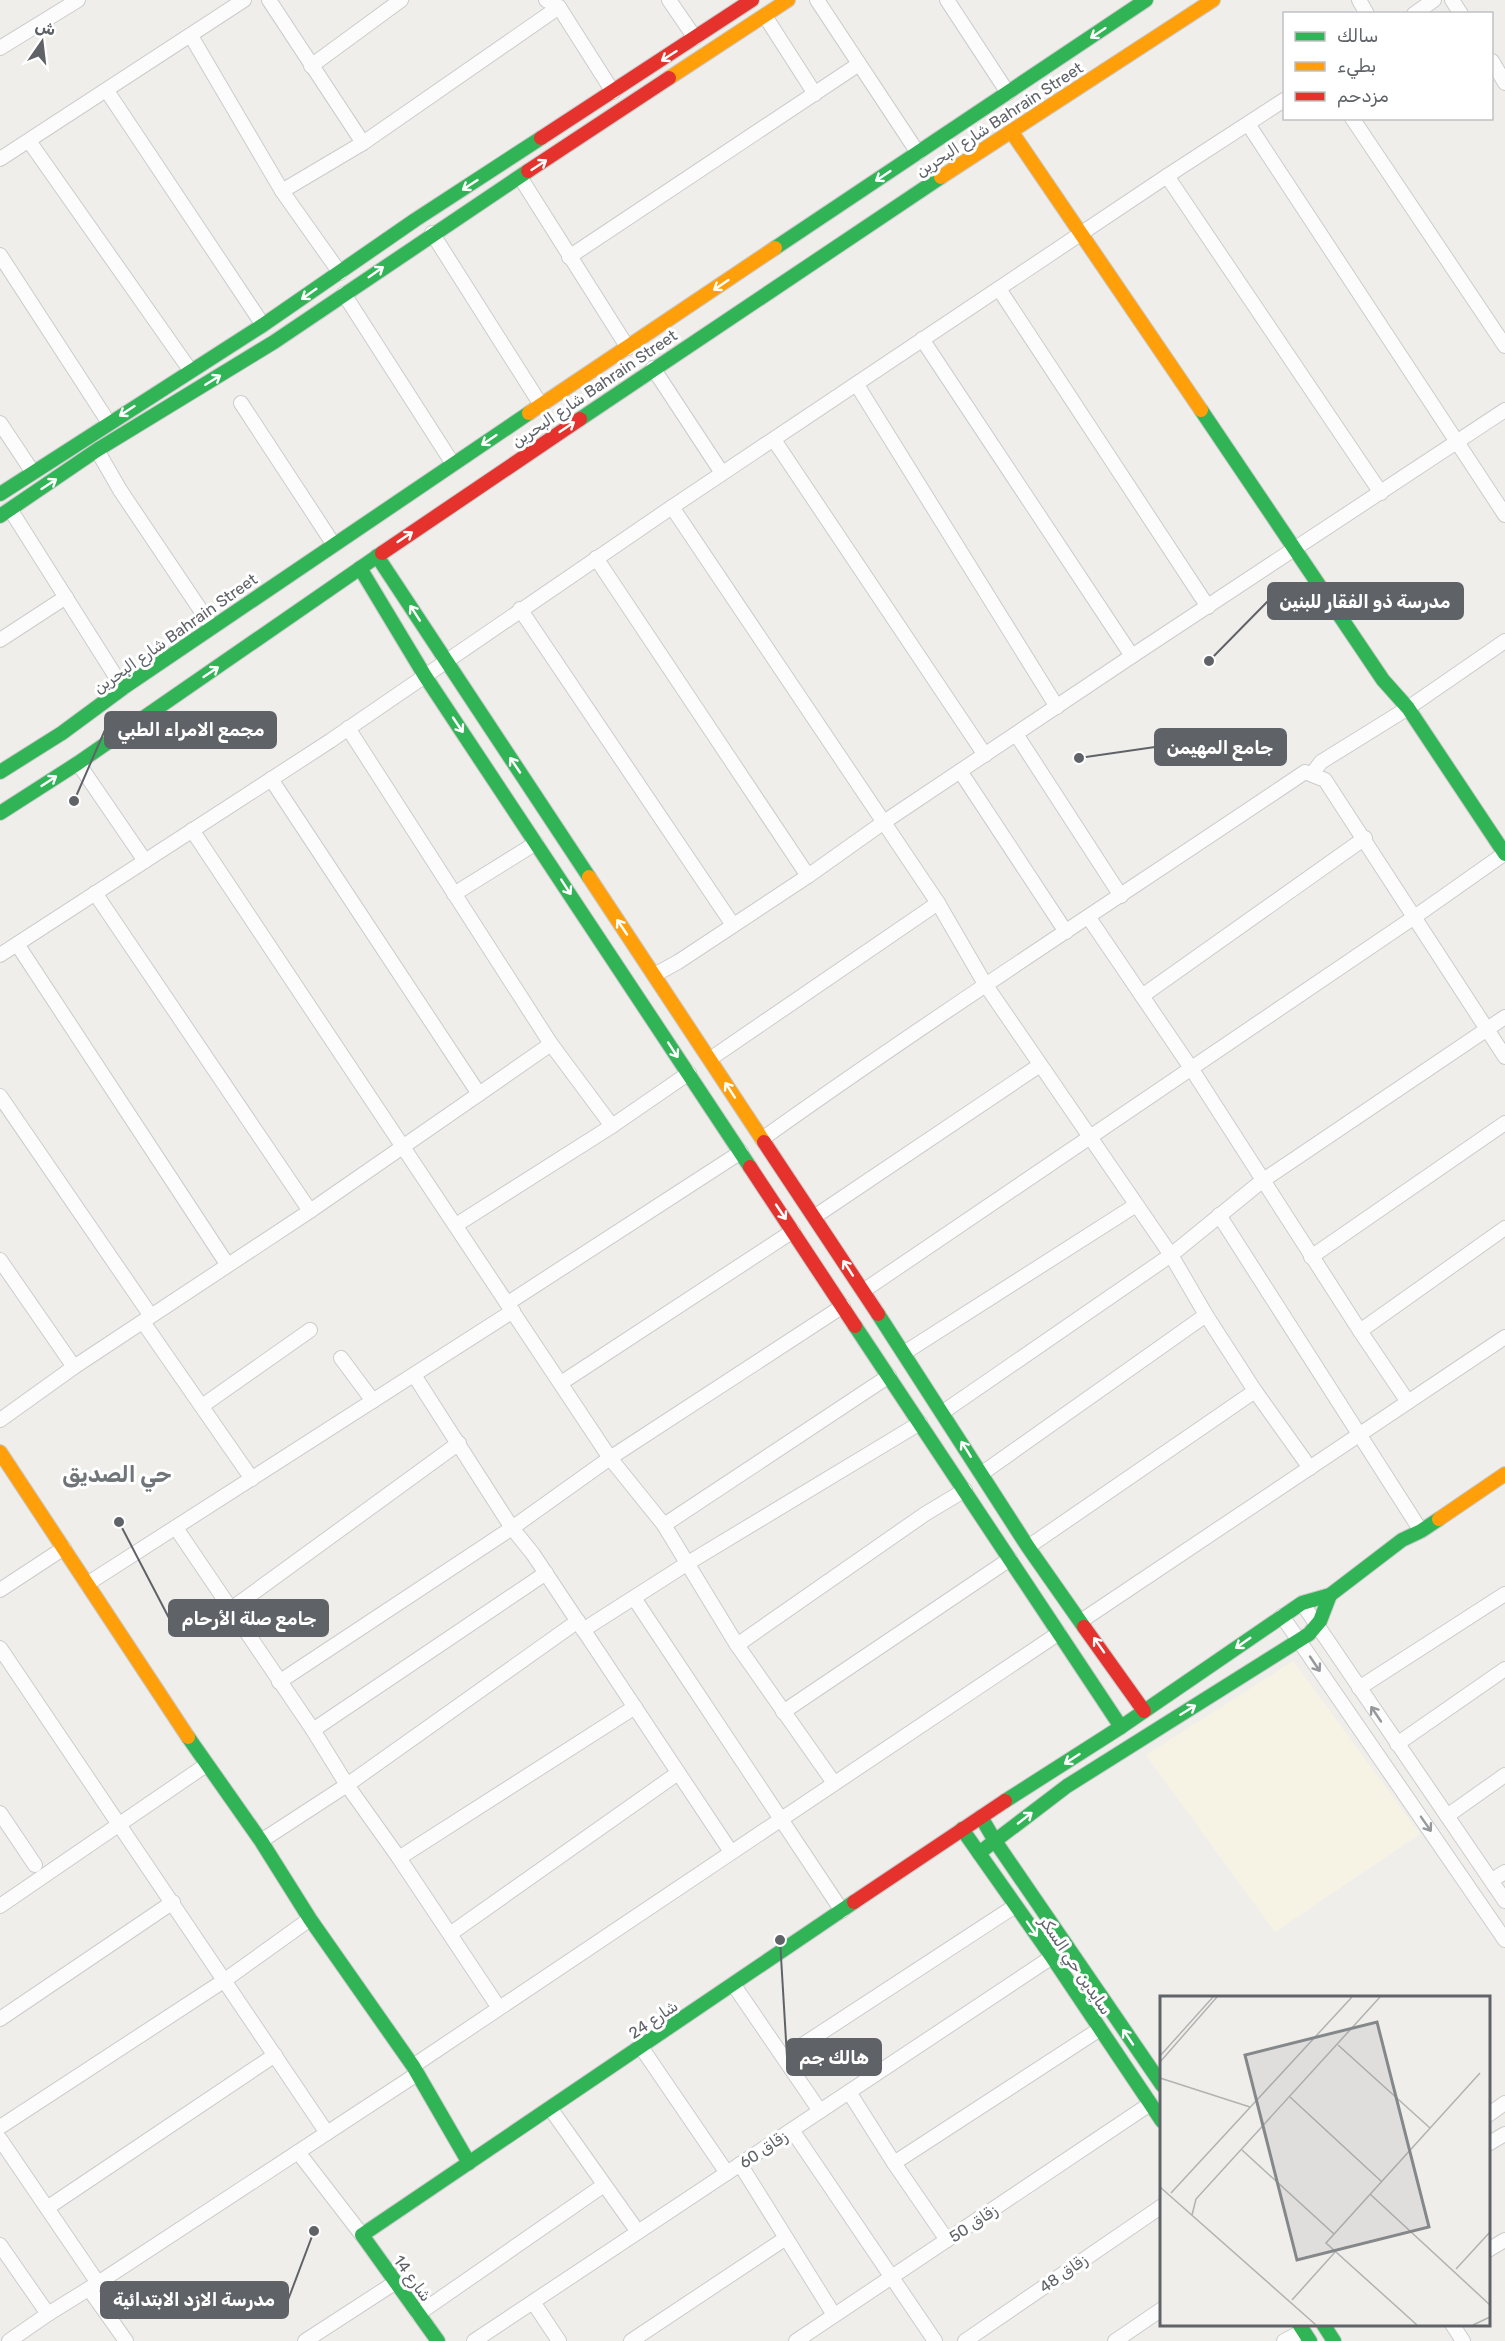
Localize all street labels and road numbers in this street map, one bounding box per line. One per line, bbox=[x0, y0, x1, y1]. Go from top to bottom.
street label: شارع البحرين Bahrain Street bbox=[912, 58, 1088, 182]
street label: شارع البحرين Bahrain Street bbox=[508, 326, 682, 453]
street label: شارع البحرين Bahrain Street bbox=[90, 570, 262, 699]
street label: سايدين حي السكر bbox=[1032, 1911, 1116, 2020]
street label: شارع 24 bbox=[625, 1996, 683, 2044]
street label: زقاق 60 bbox=[736, 2126, 792, 2173]
street label: زقاق 50 bbox=[946, 2200, 1002, 2247]
street label: زقاق 48 bbox=[1036, 2250, 1092, 2298]
street label: شارع 14 bbox=[388, 2251, 436, 2306]

